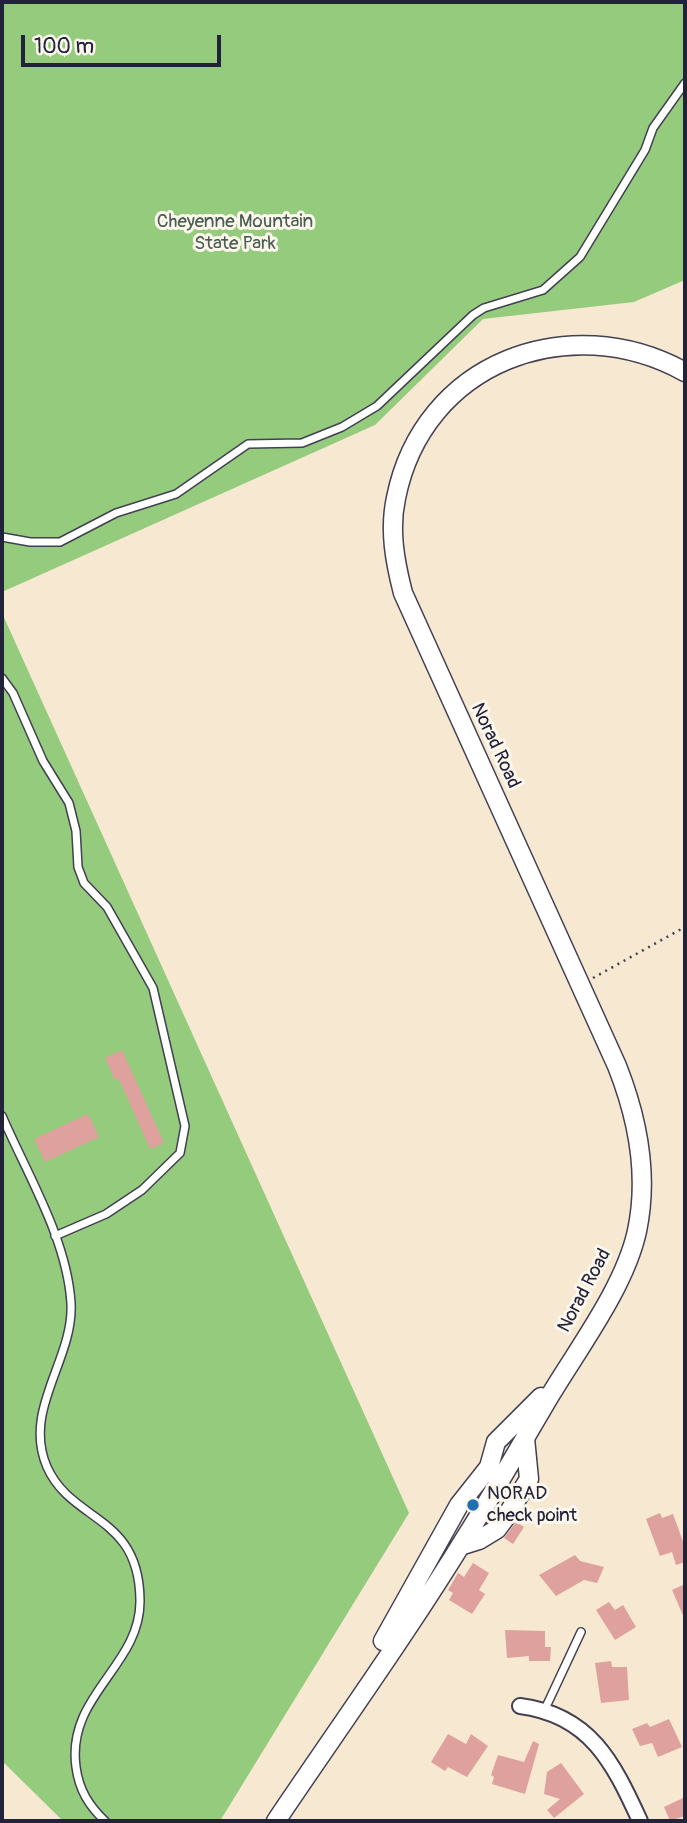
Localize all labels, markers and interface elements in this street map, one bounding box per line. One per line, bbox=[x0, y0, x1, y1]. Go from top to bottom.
scale bar bbox=[24, 21, 224, 65]
text: 100 m bbox=[34, 33, 94, 60]
park label: Cheyenne Mountain State Park bbox=[157, 211, 313, 255]
street label: Norad Road bbox=[465, 700, 525, 792]
street label: Norad Road bbox=[553, 1245, 617, 1337]
place label: NORAD check point bbox=[487, 1483, 577, 1527]
marker: NORAD check point bbox=[465, 1497, 481, 1513]

